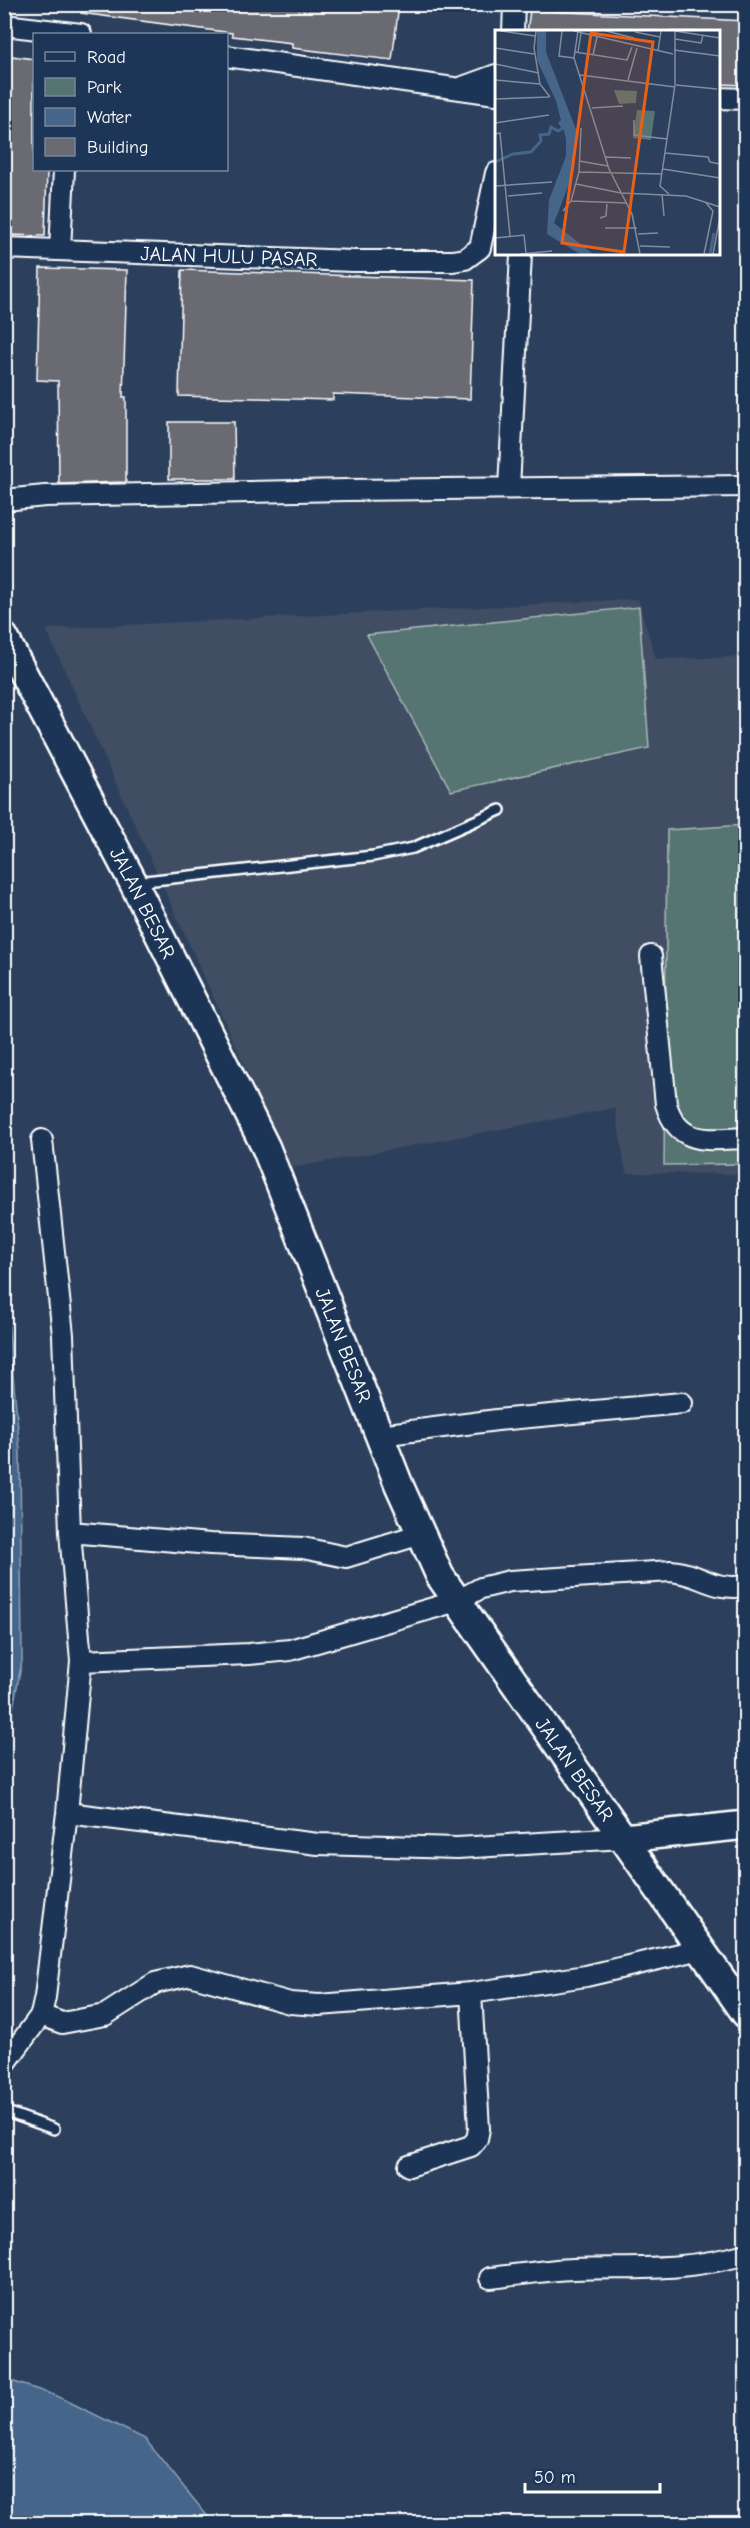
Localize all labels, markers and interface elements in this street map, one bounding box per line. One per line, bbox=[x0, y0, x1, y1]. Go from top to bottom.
inset map bbox=[495, 30, 720, 255]
legend bbox=[33, 33, 228, 171]
text: Road bbox=[87, 47, 126, 68]
text: Park bbox=[87, 77, 122, 98]
text: Water bbox=[87, 107, 132, 128]
text: Building bbox=[87, 137, 149, 158]
street label: JALAN HULU PASAR bbox=[140, 242, 318, 271]
street label: JALAN BESAR bbox=[105, 844, 180, 962]
street label: JALAN BESAR bbox=[310, 1284, 376, 1406]
street label: JALAN BESAR bbox=[530, 1713, 619, 1826]
scale bar bbox=[525, 2456, 660, 2494]
text: 50 m bbox=[534, 2467, 576, 2488]

